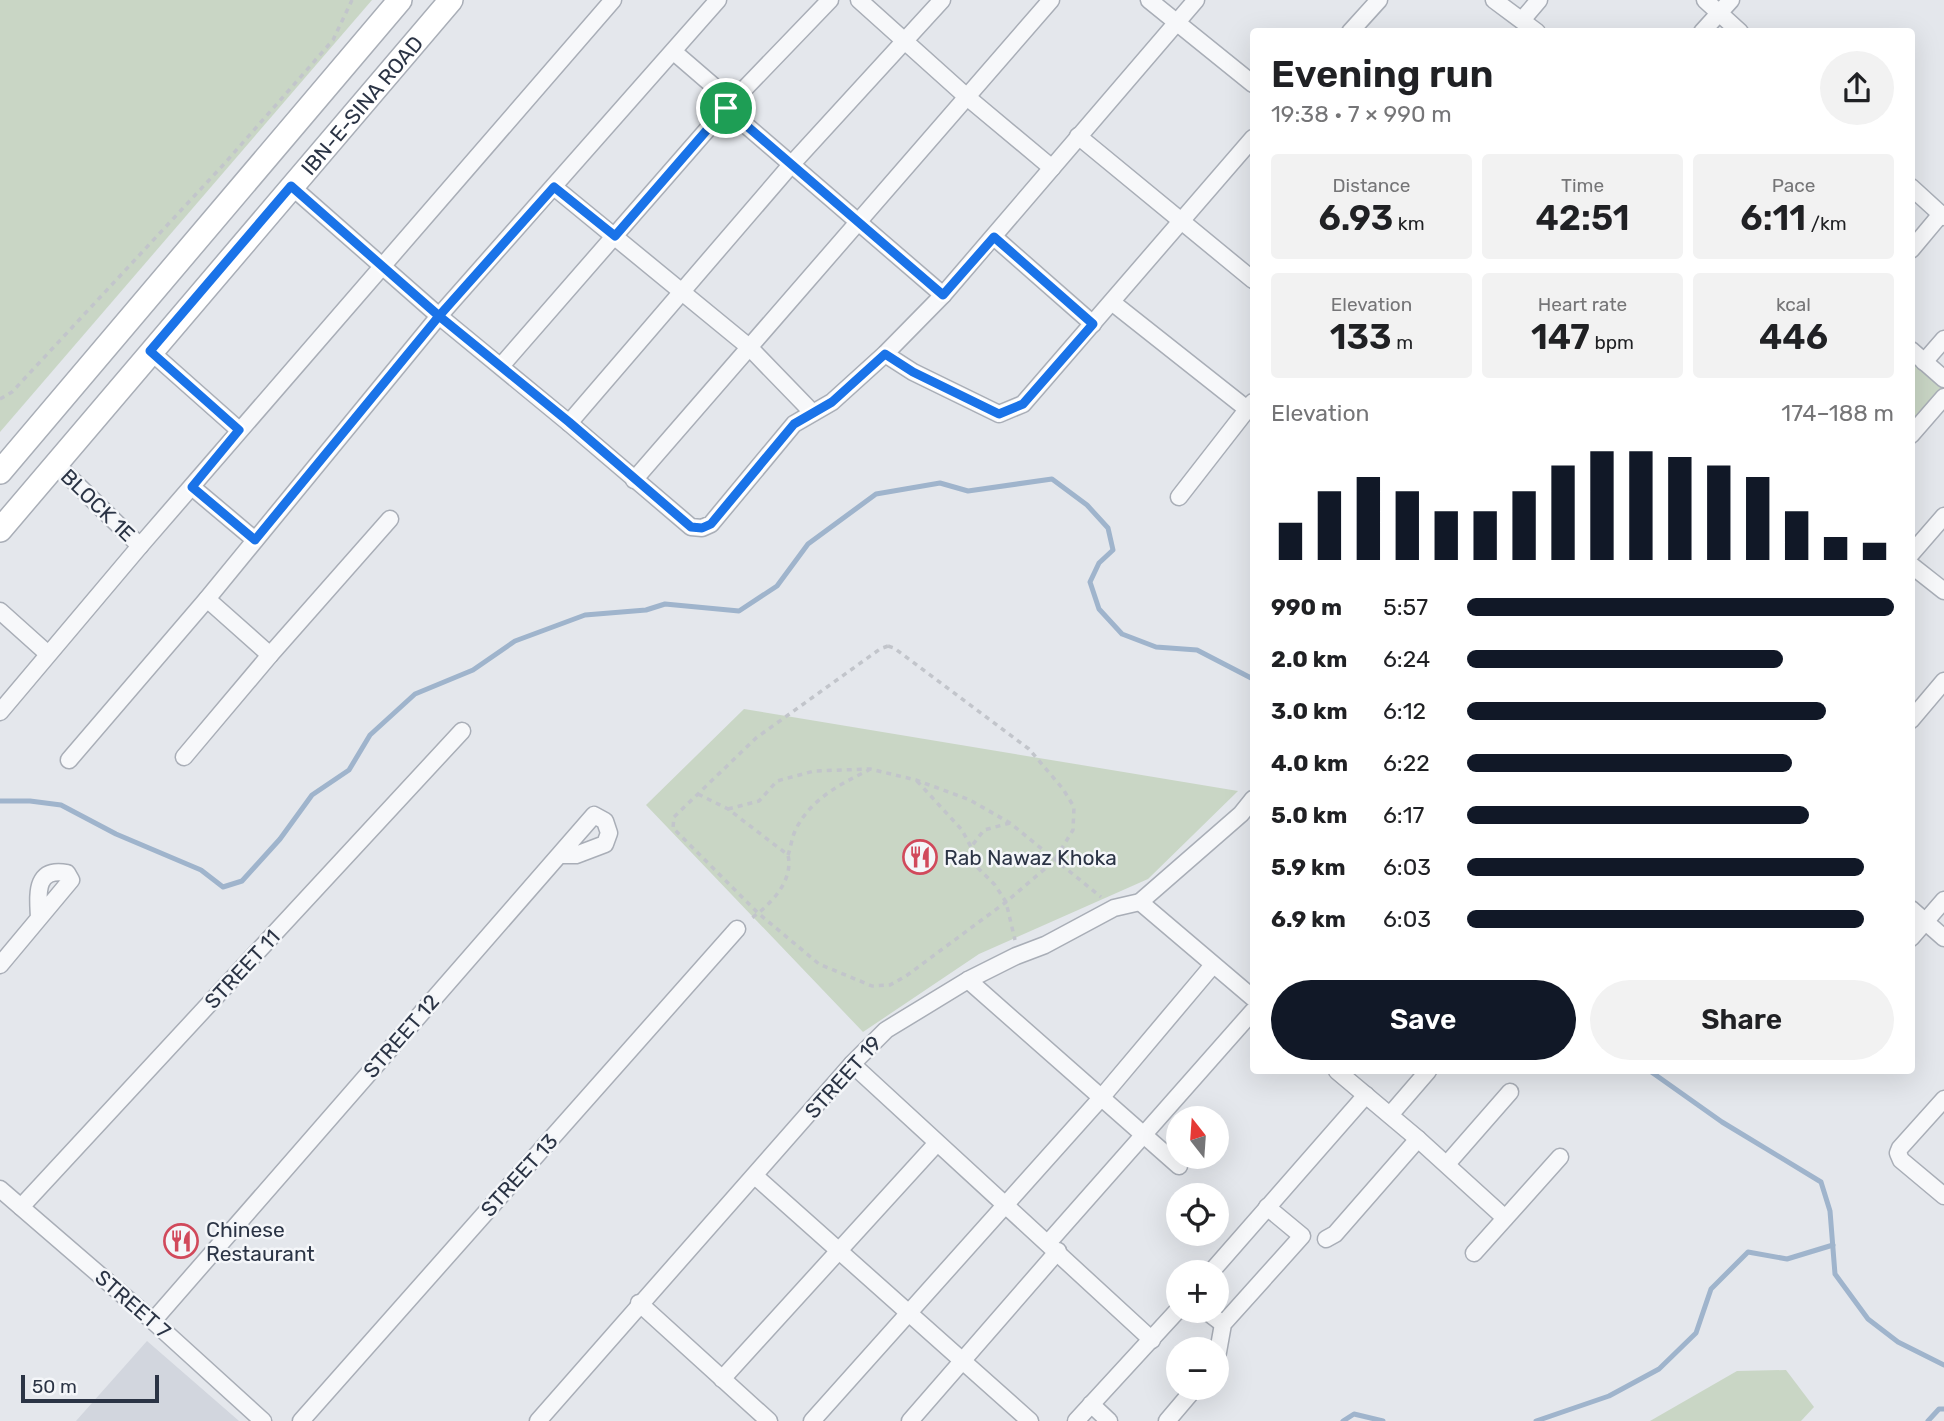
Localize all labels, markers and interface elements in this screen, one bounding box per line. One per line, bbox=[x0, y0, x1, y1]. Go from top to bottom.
street label: IBN-E-SINA ROAD bbox=[295, 30, 428, 180]
text: Evening run bbox=[1271, 51, 1494, 97]
button: share bbox=[1820, 51, 1894, 125]
pin bbox=[696, 78, 756, 138]
icon: arrive bbox=[707, 89, 745, 127]
text: 19:38 · 7 × 990 m bbox=[1271, 100, 1452, 128]
text: Distance bbox=[1333, 174, 1410, 197]
text: Time bbox=[1561, 174, 1604, 197]
text: Pace bbox=[1772, 174, 1815, 197]
text: 6.93 bbox=[1318, 197, 1393, 239]
text: 42:51 bbox=[1535, 197, 1630, 239]
text: 6:11 bbox=[1740, 197, 1806, 239]
text: km bbox=[1393, 212, 1425, 235]
text: /km bbox=[1806, 212, 1847, 235]
text: Elevation bbox=[1331, 293, 1412, 316]
text: Heart rate bbox=[1538, 293, 1627, 316]
text: kcal bbox=[1776, 293, 1811, 316]
text: 133 bbox=[1330, 316, 1392, 358]
text: 147 bbox=[1531, 316, 1590, 358]
text: 446 bbox=[1759, 316, 1828, 358]
text: m bbox=[1392, 331, 1413, 354]
text: bpm bbox=[1590, 331, 1634, 354]
text: Elevation bbox=[1271, 399, 1370, 427]
text: 174–188 m bbox=[1781, 399, 1894, 427]
street label: BLOCK 1E bbox=[56, 464, 140, 546]
text: 990 m bbox=[1271, 593, 1342, 621]
text: 5:57 bbox=[1383, 593, 1428, 621]
text: 2.0 km bbox=[1271, 645, 1347, 673]
text: 6:24 bbox=[1383, 645, 1430, 673]
text: 3.0 km bbox=[1271, 697, 1348, 725]
text: 6:12 bbox=[1383, 697, 1426, 725]
text: 4.0 km bbox=[1271, 749, 1348, 777]
text: 6:22 bbox=[1383, 749, 1430, 777]
text: 5.0 km bbox=[1271, 801, 1347, 829]
text: 6:17 bbox=[1383, 801, 1424, 829]
restaurant icon: Rab Nawaz Khoka bbox=[901, 838, 939, 876]
place label: Rab Nawaz Khoka bbox=[944, 845, 1117, 870]
text: 5.9 km bbox=[1271, 853, 1346, 881]
text: 6:03 bbox=[1383, 853, 1431, 881]
text: 6.9 km bbox=[1271, 905, 1346, 933]
text: 6:03 bbox=[1383, 905, 1431, 933]
street label: STREET 11 bbox=[199, 924, 285, 1014]
button: Save bbox=[1271, 980, 1576, 1060]
button: Share bbox=[1590, 980, 1894, 1060]
street label: STREET 12 bbox=[358, 989, 444, 1083]
street label: STREET 19 bbox=[799, 1031, 887, 1123]
north arrow bbox=[1166, 1106, 1228, 1169]
map controls bbox=[1166, 1106, 1229, 1400]
street label: STREET 13 bbox=[475, 1128, 563, 1222]
button: locate bbox=[1166, 1183, 1229, 1246]
place label: Chinese Restaurant bbox=[206, 1217, 315, 1266]
restaurant icon: Chinese Restaurant bbox=[162, 1222, 200, 1260]
button: + bbox=[1166, 1260, 1229, 1323]
street label: STREET 7 bbox=[90, 1264, 176, 1344]
button: − bbox=[1166, 1337, 1229, 1400]
scale bar bbox=[21, 1372, 159, 1404]
text: 50 m bbox=[32, 1375, 77, 1398]

